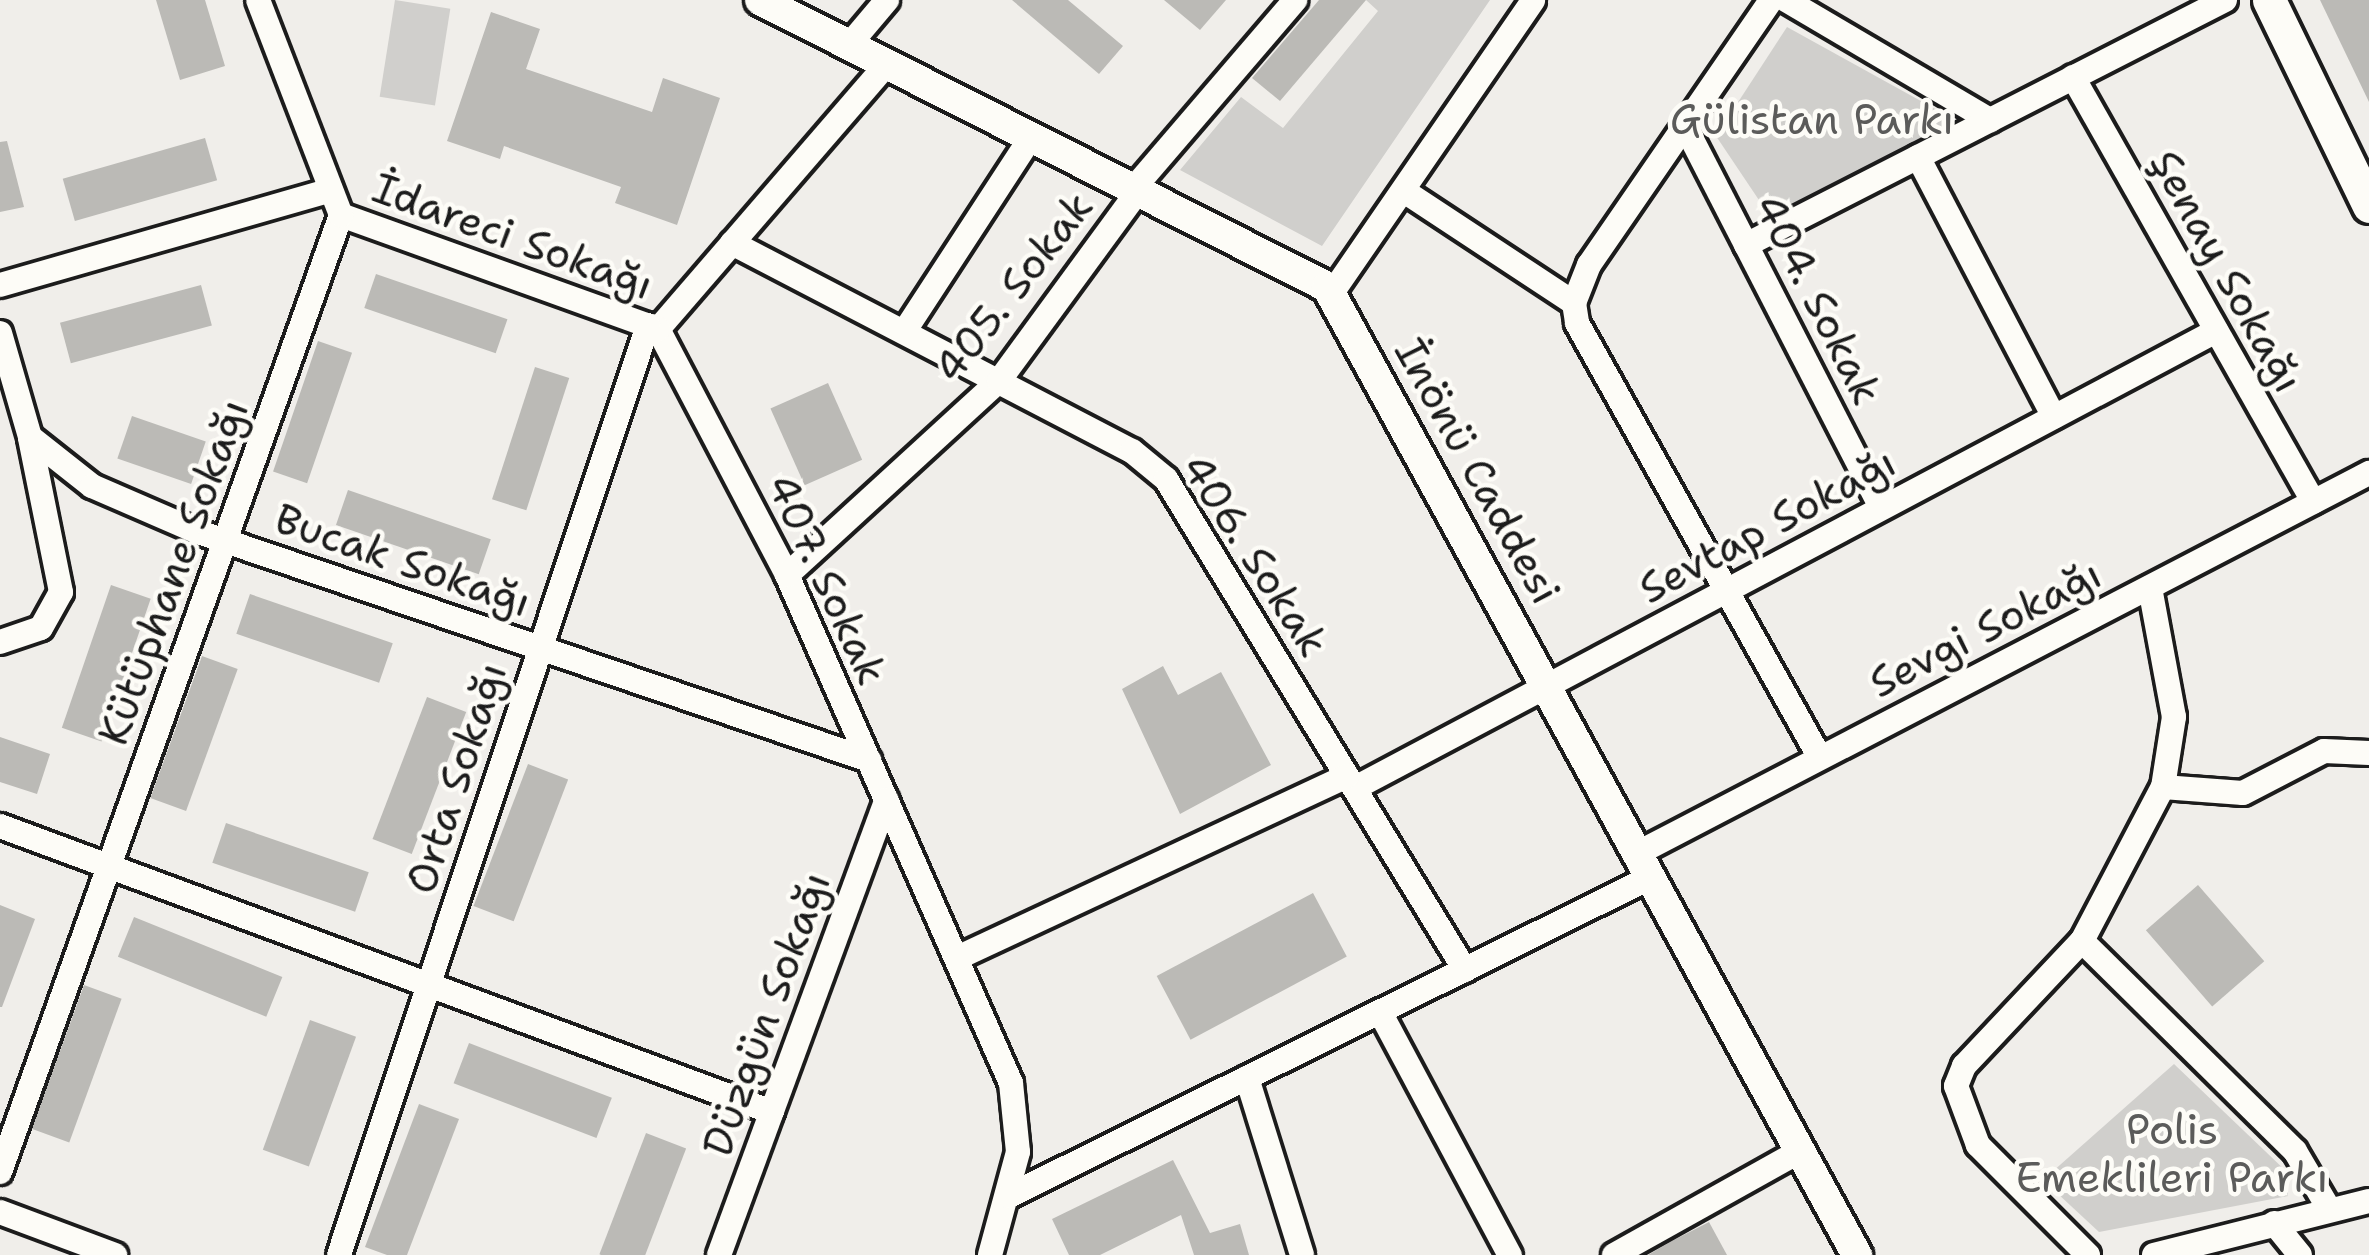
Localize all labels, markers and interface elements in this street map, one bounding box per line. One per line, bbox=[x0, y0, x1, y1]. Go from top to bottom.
park label: Gülistan Parkı bbox=[1670, 94, 1954, 144]
street label: Şenay Sokağı bbox=[2140, 141, 2314, 401]
street label: İdareci Sokağı bbox=[366, 162, 660, 310]
street label: 405. Sokak bbox=[923, 182, 1103, 392]
street label: 404. Sokak bbox=[1743, 185, 1893, 413]
street label: İnönü Caddesi bbox=[1384, 330, 1572, 612]
street label: Kütüphane Sokağı bbox=[87, 392, 259, 752]
street label: Sevtap Sokağı bbox=[1630, 436, 1904, 614]
street label: 406. Sokak bbox=[1171, 444, 1339, 666]
street label: 407. Sokak bbox=[756, 465, 898, 693]
street label: Bucak Sokağı bbox=[269, 493, 537, 627]
street label: Sevgi Sokağı bbox=[1861, 548, 2109, 708]
street label: Orta Sokağı bbox=[395, 656, 517, 900]
street label: Düzgün Sokağı bbox=[691, 865, 841, 1163]
park label: Polis Emeklileri Parkı bbox=[2016, 1104, 2328, 1202]

